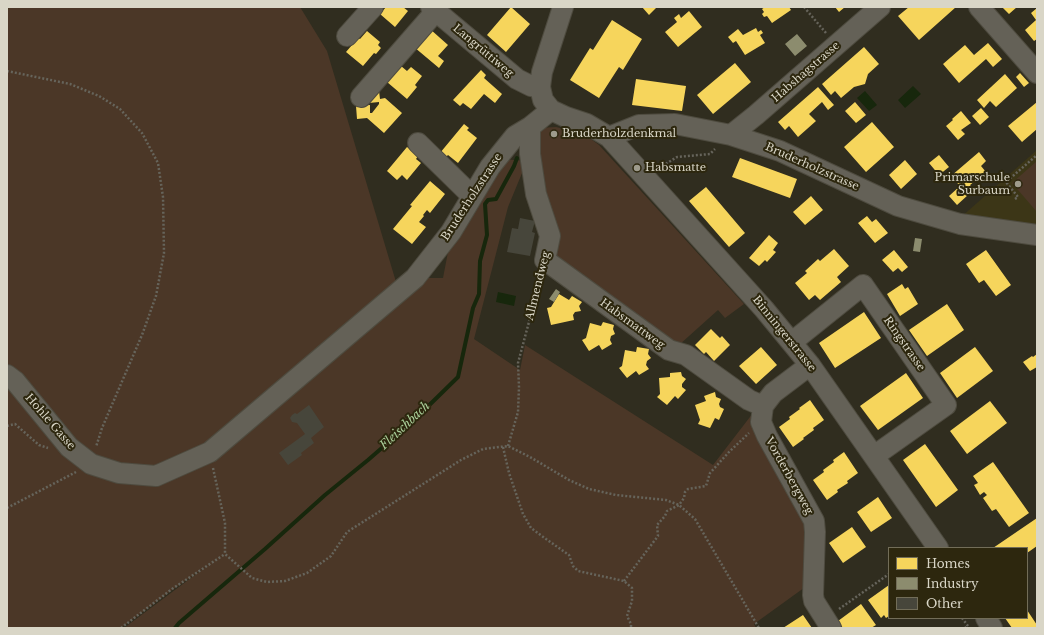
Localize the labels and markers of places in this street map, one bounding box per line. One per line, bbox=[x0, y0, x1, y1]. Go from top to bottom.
place label: Bruderholzdenkmal bbox=[562, 127, 676, 141]
marker: Bruderholzdenkmal bbox=[549, 129, 559, 139]
place label: Habsmatte bbox=[645, 161, 706, 175]
marker: Habsmatte bbox=[632, 163, 642, 173]
place label: Primarschule Surbaum bbox=[935, 171, 1010, 197]
marker: Primarschule Surbaum bbox=[1013, 179, 1023, 189]

